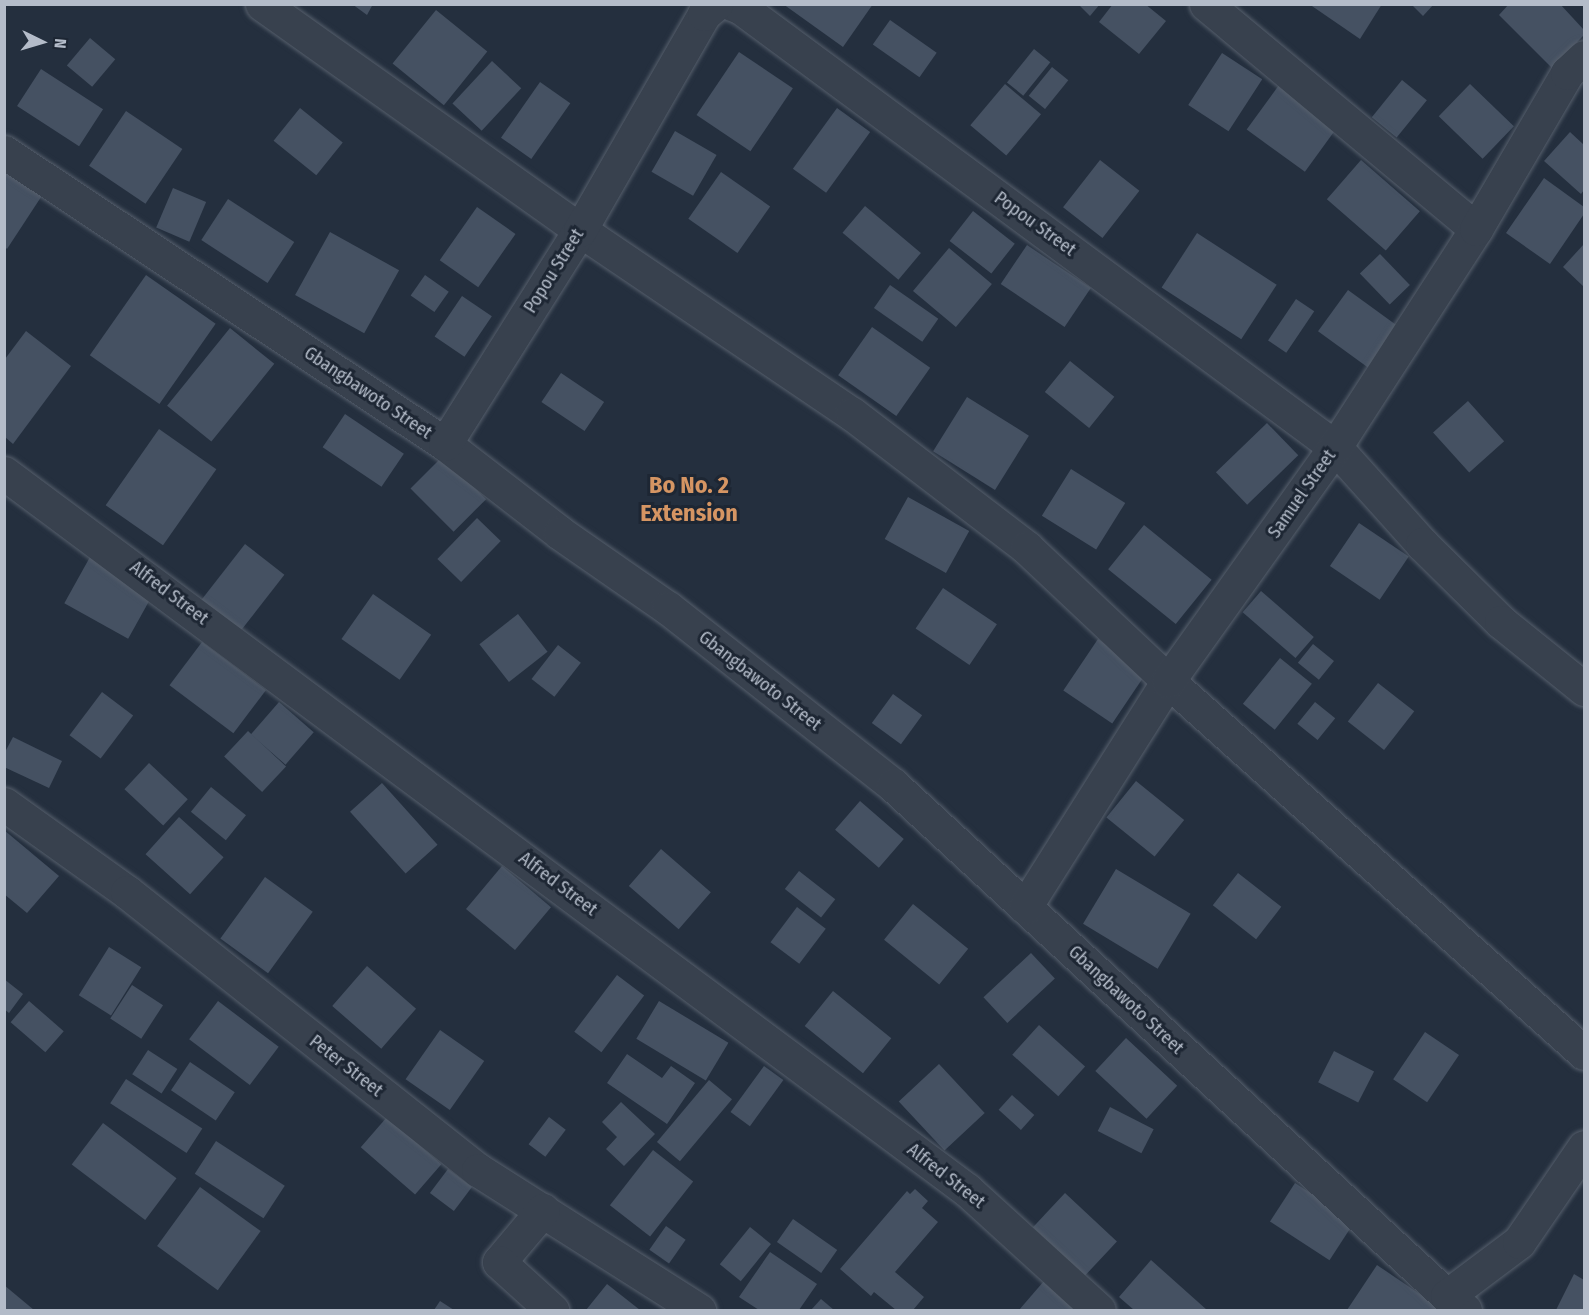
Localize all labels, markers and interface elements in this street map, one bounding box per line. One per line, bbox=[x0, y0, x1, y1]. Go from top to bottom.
north arrow bbox=[12, 12, 72, 72]
text: N bbox=[51, 38, 70, 49]
street label: Popou Street bbox=[990, 187, 1080, 261]
street label: Popou Street bbox=[520, 225, 588, 317]
street label: Gbangbawoto Street bbox=[300, 342, 436, 444]
street label: Samuel Street bbox=[1264, 446, 1340, 542]
district label: Bo No. 2 Extension bbox=[640, 472, 738, 528]
street label: Alfred Street bbox=[126, 557, 212, 629]
street label: Gbangbawoto Street bbox=[694, 626, 826, 736]
street label: Alfred Street bbox=[515, 848, 601, 920]
street label: Gbangbawoto Street bbox=[1064, 941, 1188, 1059]
street label: Peter Street bbox=[305, 1031, 387, 1101]
street label: Alfred Street bbox=[903, 1139, 989, 1213]

